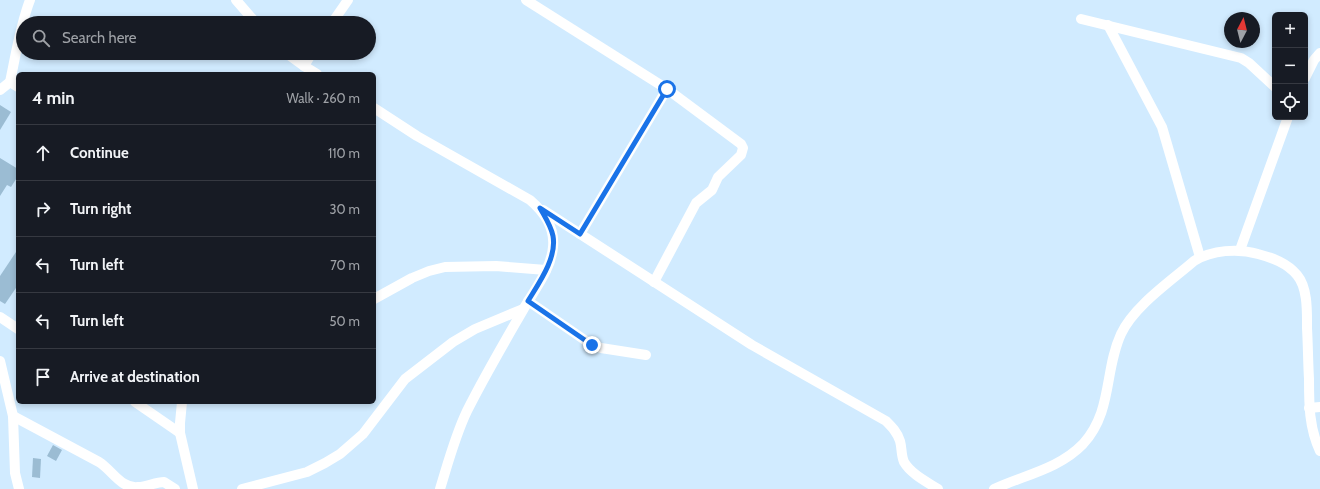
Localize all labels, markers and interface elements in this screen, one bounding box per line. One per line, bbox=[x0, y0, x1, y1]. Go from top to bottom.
north arrow bbox=[1224, 12, 1260, 48]
map controls bbox=[1272, 12, 1308, 120]
button: + bbox=[1272, 12, 1308, 48]
search box bbox=[16, 16, 376, 60]
icon: search bbox=[30, 27, 52, 49]
text: Search here bbox=[62, 29, 137, 47]
button: − bbox=[1272, 48, 1308, 84]
route start bbox=[658, 80, 676, 98]
button: locate bbox=[1272, 84, 1308, 120]
text: 4 min bbox=[32, 88, 75, 108]
text: Walk · 260 m bbox=[287, 90, 360, 106]
icon: ahead bbox=[32, 142, 54, 164]
text: Continue bbox=[70, 144, 129, 162]
text: 110 m bbox=[328, 145, 360, 161]
icon: right bbox=[32, 198, 54, 220]
text: Turn right bbox=[70, 200, 131, 218]
text: 30 m bbox=[330, 201, 360, 217]
icon: left bbox=[32, 254, 54, 276]
text: Turn left bbox=[70, 256, 124, 274]
text: 70 m bbox=[330, 257, 360, 273]
icon: left bbox=[32, 310, 54, 332]
text: Turn left bbox=[70, 312, 124, 330]
text: 50 m bbox=[330, 313, 360, 329]
route end bbox=[583, 336, 601, 354]
icon: arrive bbox=[32, 366, 54, 388]
text: Arrive at destination bbox=[70, 368, 200, 386]

